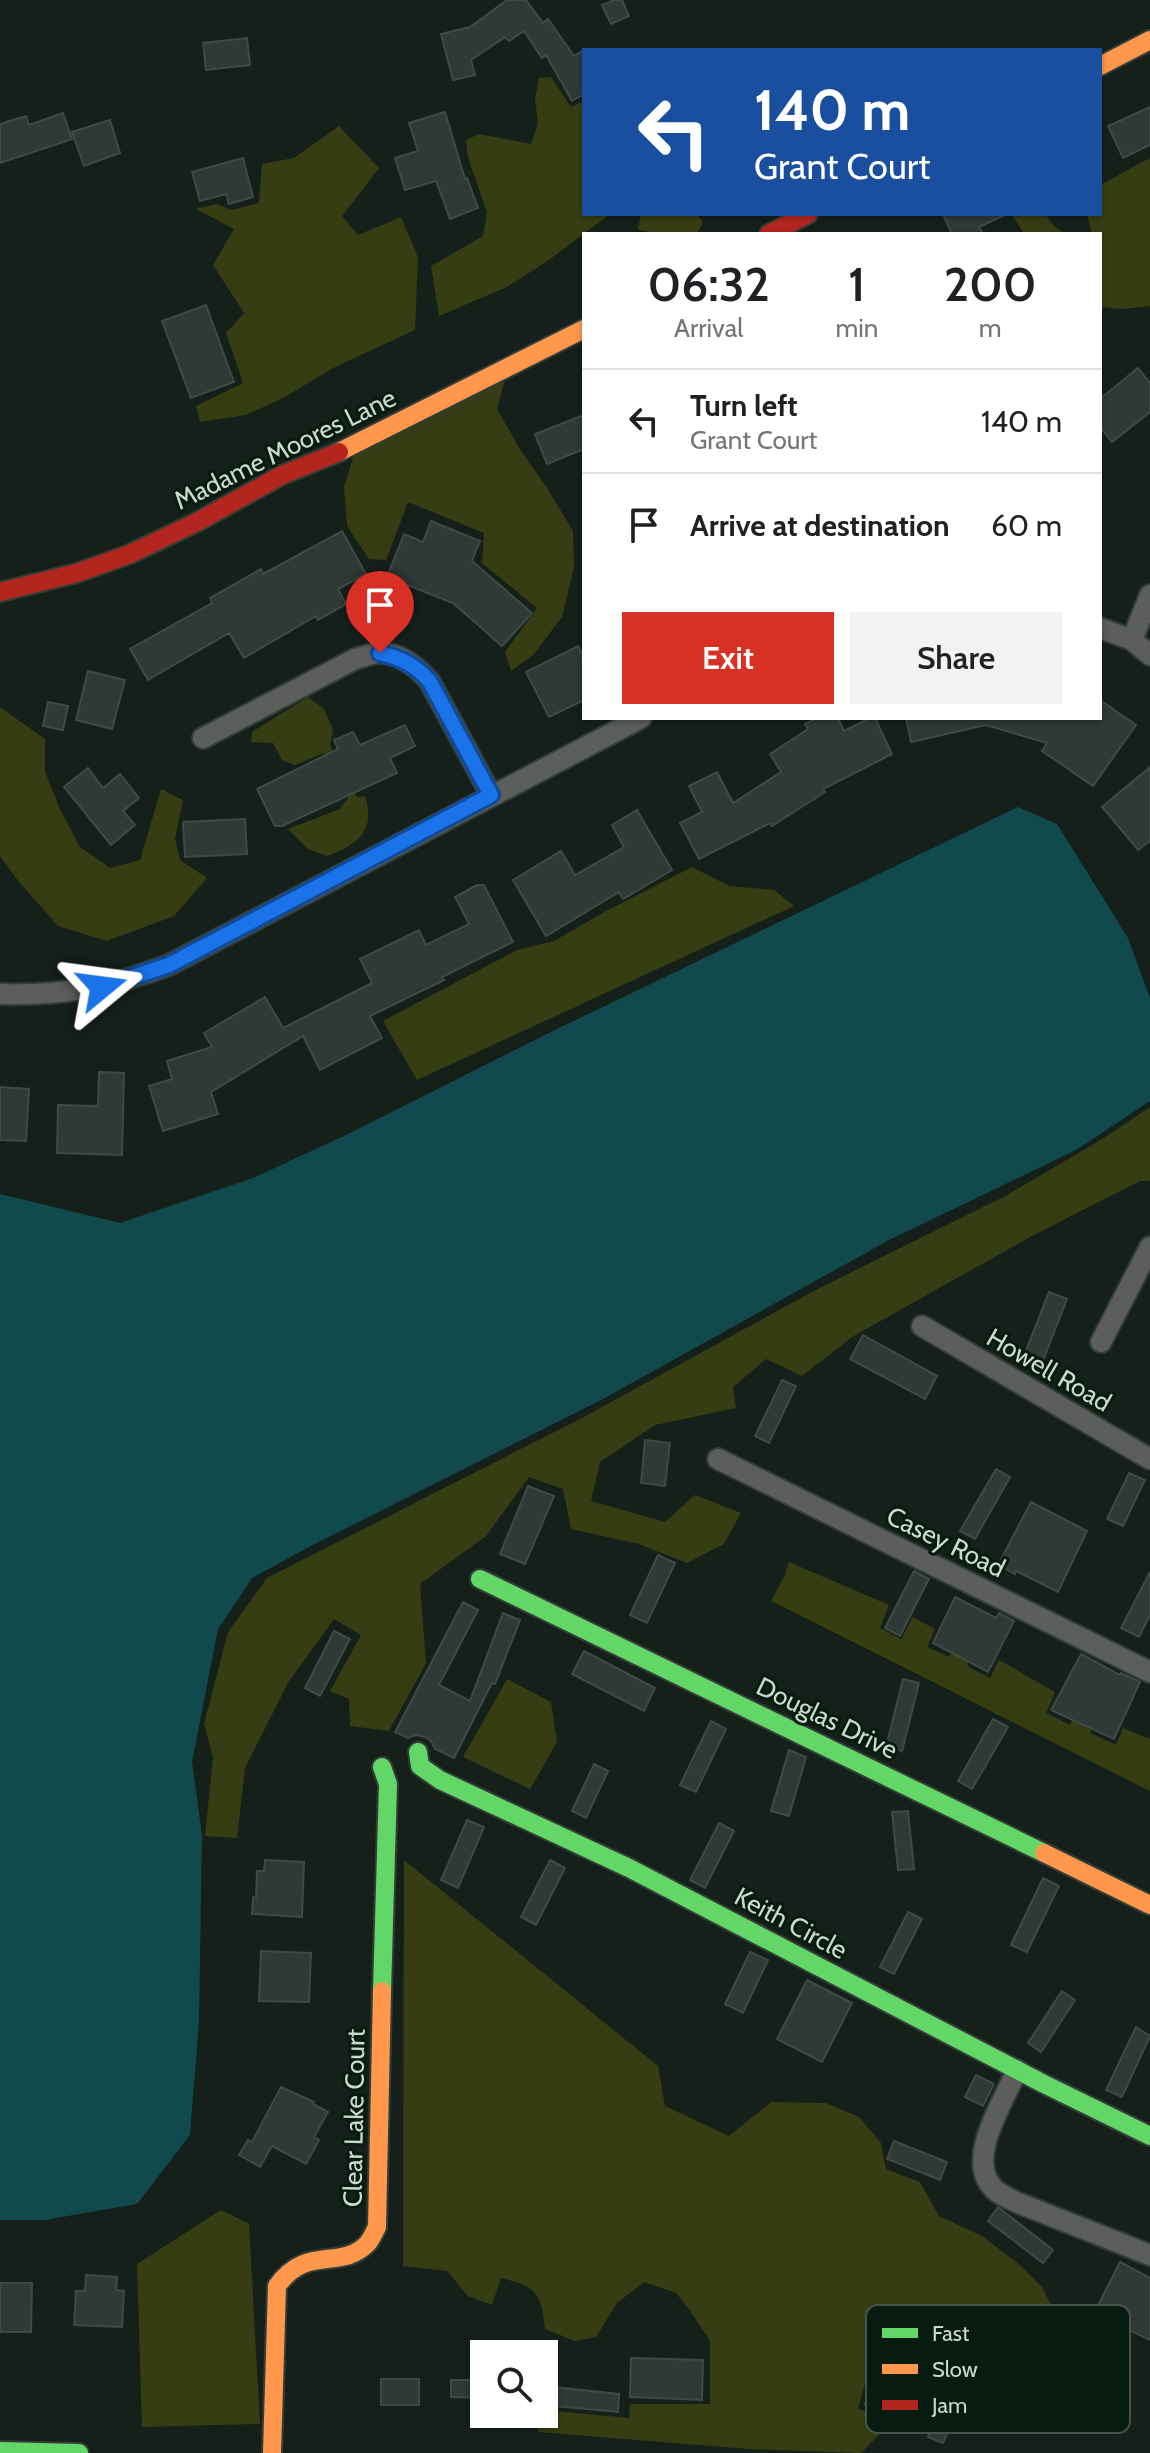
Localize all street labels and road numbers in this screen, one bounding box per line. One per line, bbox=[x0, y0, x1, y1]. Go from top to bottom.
street label: Madame Moores Lane bbox=[169, 381, 401, 517]
street label: Howell Road bbox=[981, 1321, 1117, 1419]
street label: Casey Road bbox=[882, 1500, 1010, 1584]
street label: Douglas Drive bbox=[751, 1670, 903, 1766]
street label: Keith Circle bbox=[729, 1880, 853, 1966]
street label: Clear Lake Court bbox=[336, 2028, 372, 2207]

